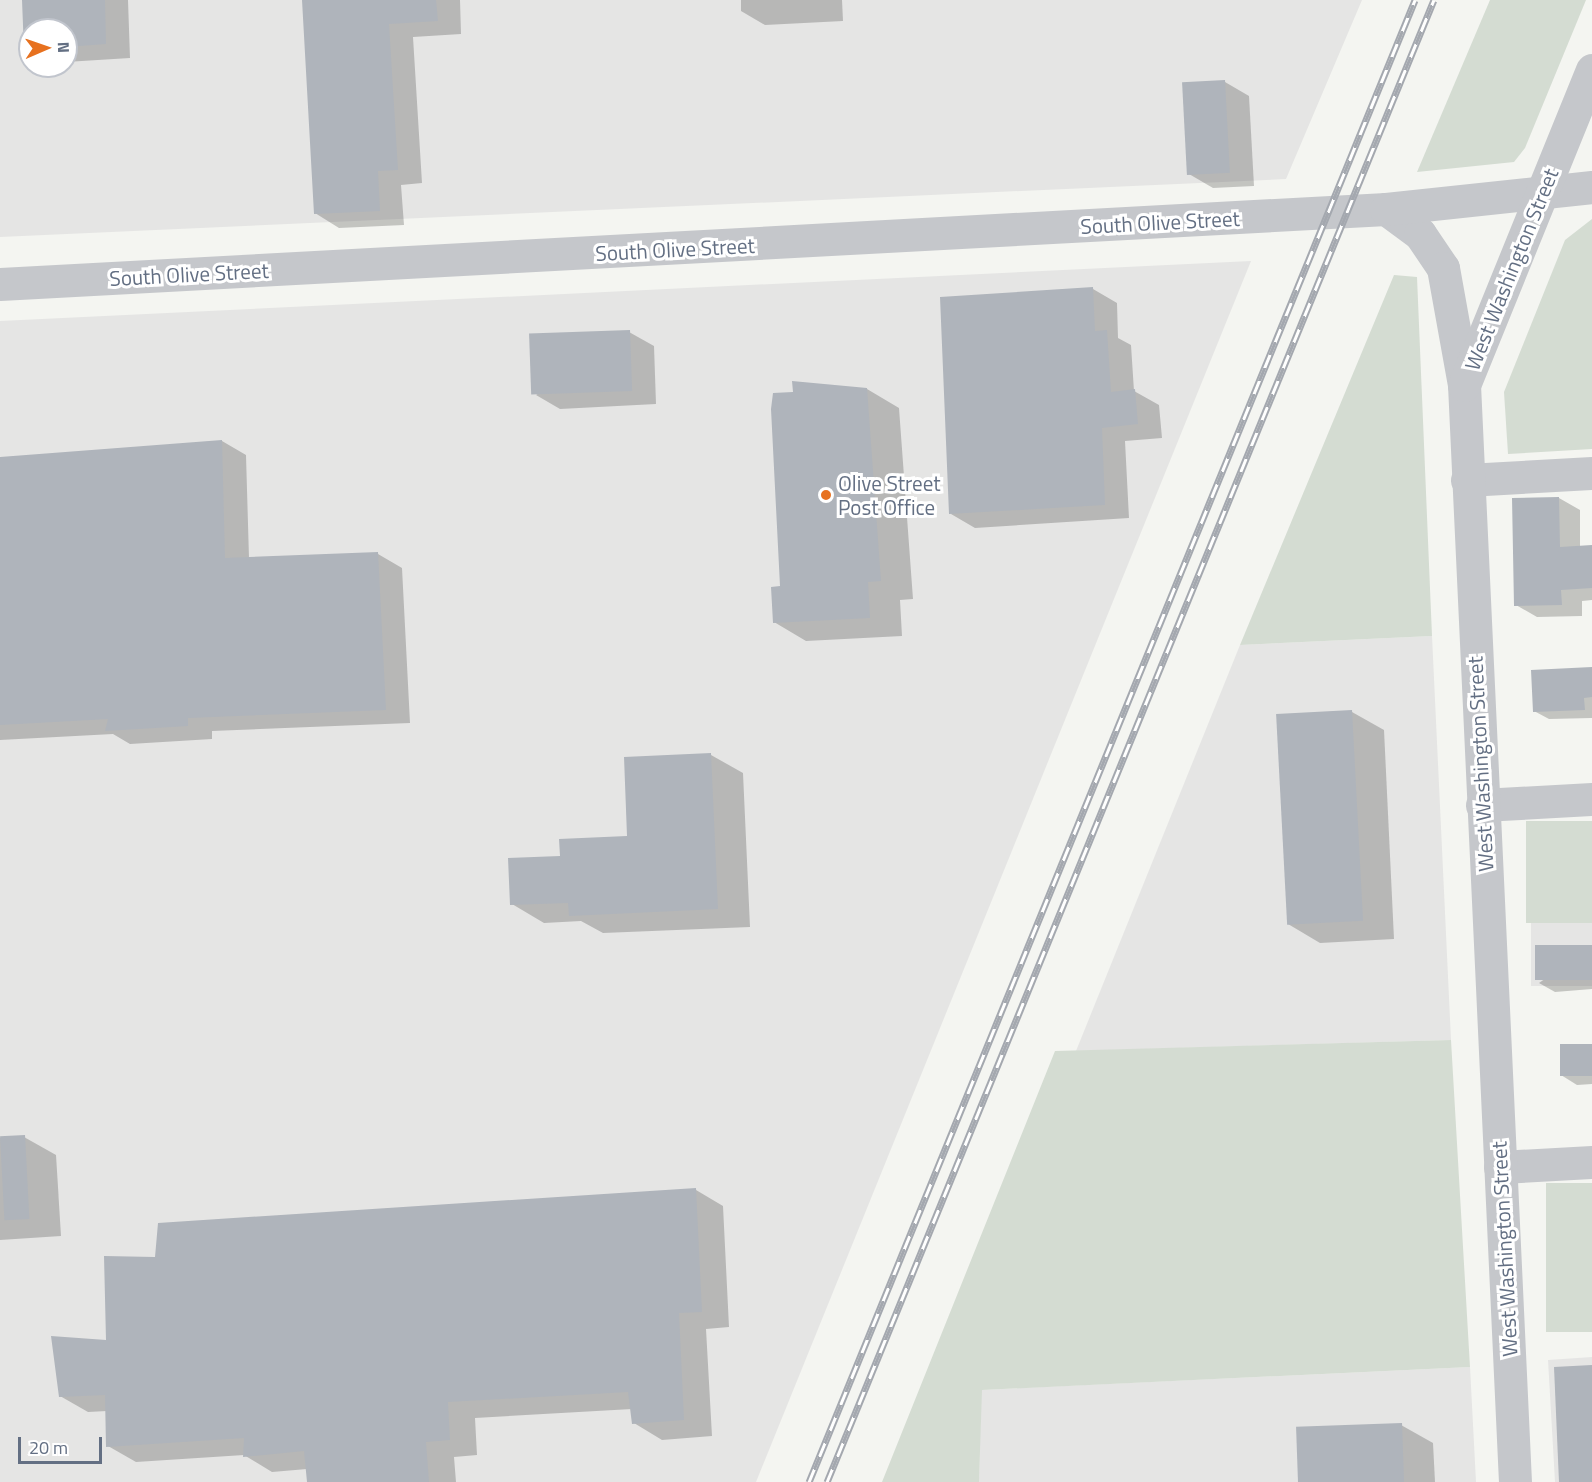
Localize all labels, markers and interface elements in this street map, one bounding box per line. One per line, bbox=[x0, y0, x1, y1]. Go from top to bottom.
north arrow bbox=[18, 18, 78, 78]
text: N bbox=[52, 41, 76, 53]
street label: West Washington Street bbox=[1459, 164, 1563, 374]
street label: South Olive Street bbox=[1080, 205, 1240, 239]
street label: South Olive Street bbox=[595, 232, 755, 266]
street label: South Olive Street bbox=[109, 257, 269, 291]
place label: Olive Street Post Office bbox=[838, 470, 941, 520]
marker: Olive Street Post Office bbox=[819, 488, 833, 502]
street label: West Washington Street bbox=[1462, 656, 1498, 872]
street label: West Washington Street bbox=[1486, 1141, 1522, 1357]
scale bar bbox=[21, 1425, 105, 1463]
text: 20 m bbox=[29, 1434, 68, 1461]

